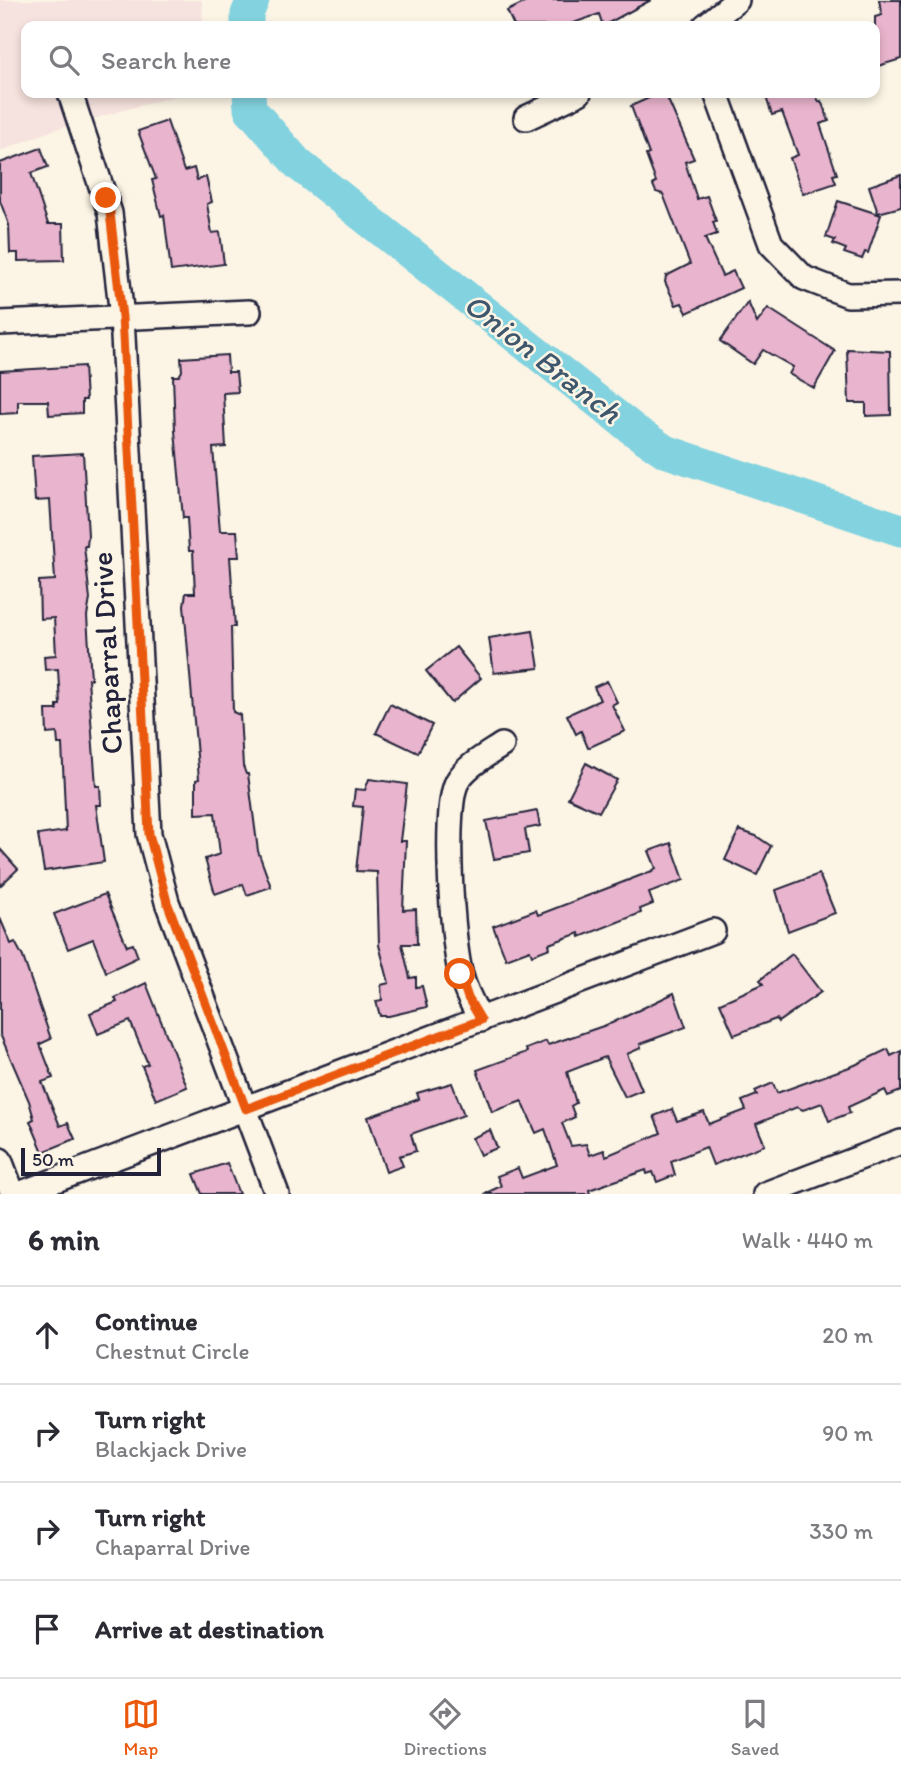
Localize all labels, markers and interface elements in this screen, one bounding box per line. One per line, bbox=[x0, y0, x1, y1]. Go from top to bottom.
search box bbox=[21, 21, 880, 98]
icon: search bbox=[45, 41, 83, 79]
text: Search here bbox=[101, 44, 231, 76]
route end bbox=[90, 182, 121, 213]
water label: Onion Branch bbox=[457, 285, 629, 431]
street label: Chaparral Drive bbox=[83, 551, 130, 755]
route start bbox=[444, 958, 475, 989]
scale bar bbox=[21, 1145, 161, 1177]
text: 50 m bbox=[32, 1148, 74, 1171]
text: 6 min bbox=[28, 1221, 100, 1258]
text: Walk · 440 m bbox=[742, 1226, 873, 1254]
text: Continue bbox=[95, 1305, 198, 1337]
icon: ahead bbox=[28, 1316, 66, 1354]
text: 20 m bbox=[822, 1321, 873, 1349]
text: Chestnut Circle bbox=[95, 1337, 249, 1365]
text: Turn right bbox=[95, 1403, 206, 1435]
icon: right bbox=[28, 1414, 66, 1452]
text: 90 m bbox=[822, 1419, 873, 1447]
text: Blackjack Drive bbox=[95, 1435, 247, 1463]
text: Turn right bbox=[95, 1501, 206, 1533]
icon: right bbox=[28, 1512, 66, 1550]
text: 330 m bbox=[809, 1517, 873, 1545]
text: Chaparral Drive bbox=[95, 1533, 251, 1561]
icon: arrive bbox=[28, 1610, 66, 1648]
text: Arrive at destination bbox=[95, 1613, 324, 1645]
tab: Map bbox=[122, 1695, 160, 1760]
tab: Directions bbox=[403, 1695, 487, 1760]
tab: Saved bbox=[731, 1695, 779, 1760]

